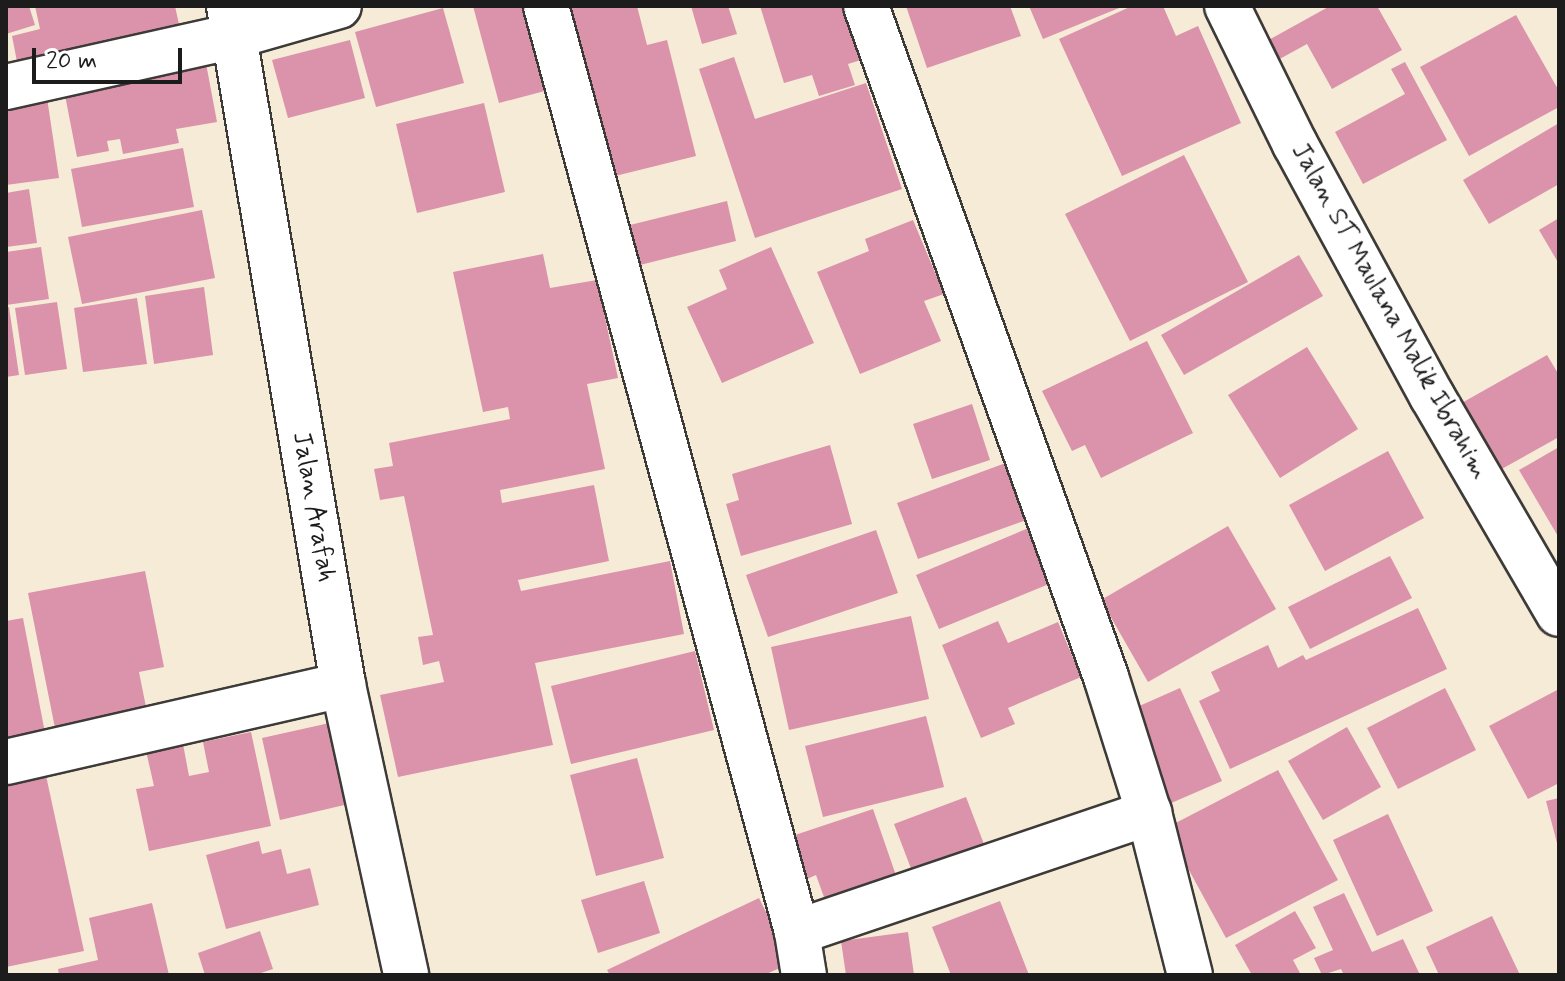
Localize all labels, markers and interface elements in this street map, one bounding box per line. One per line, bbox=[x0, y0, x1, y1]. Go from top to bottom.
scale bar bbox=[36, 32, 186, 82]
text: 20 m bbox=[46, 46, 97, 77]
street label: Jalan ST Maulana Malik Ibrahim bbox=[1283, 138, 1495, 486]
street label: Jalan Arafah bbox=[284, 429, 342, 585]

